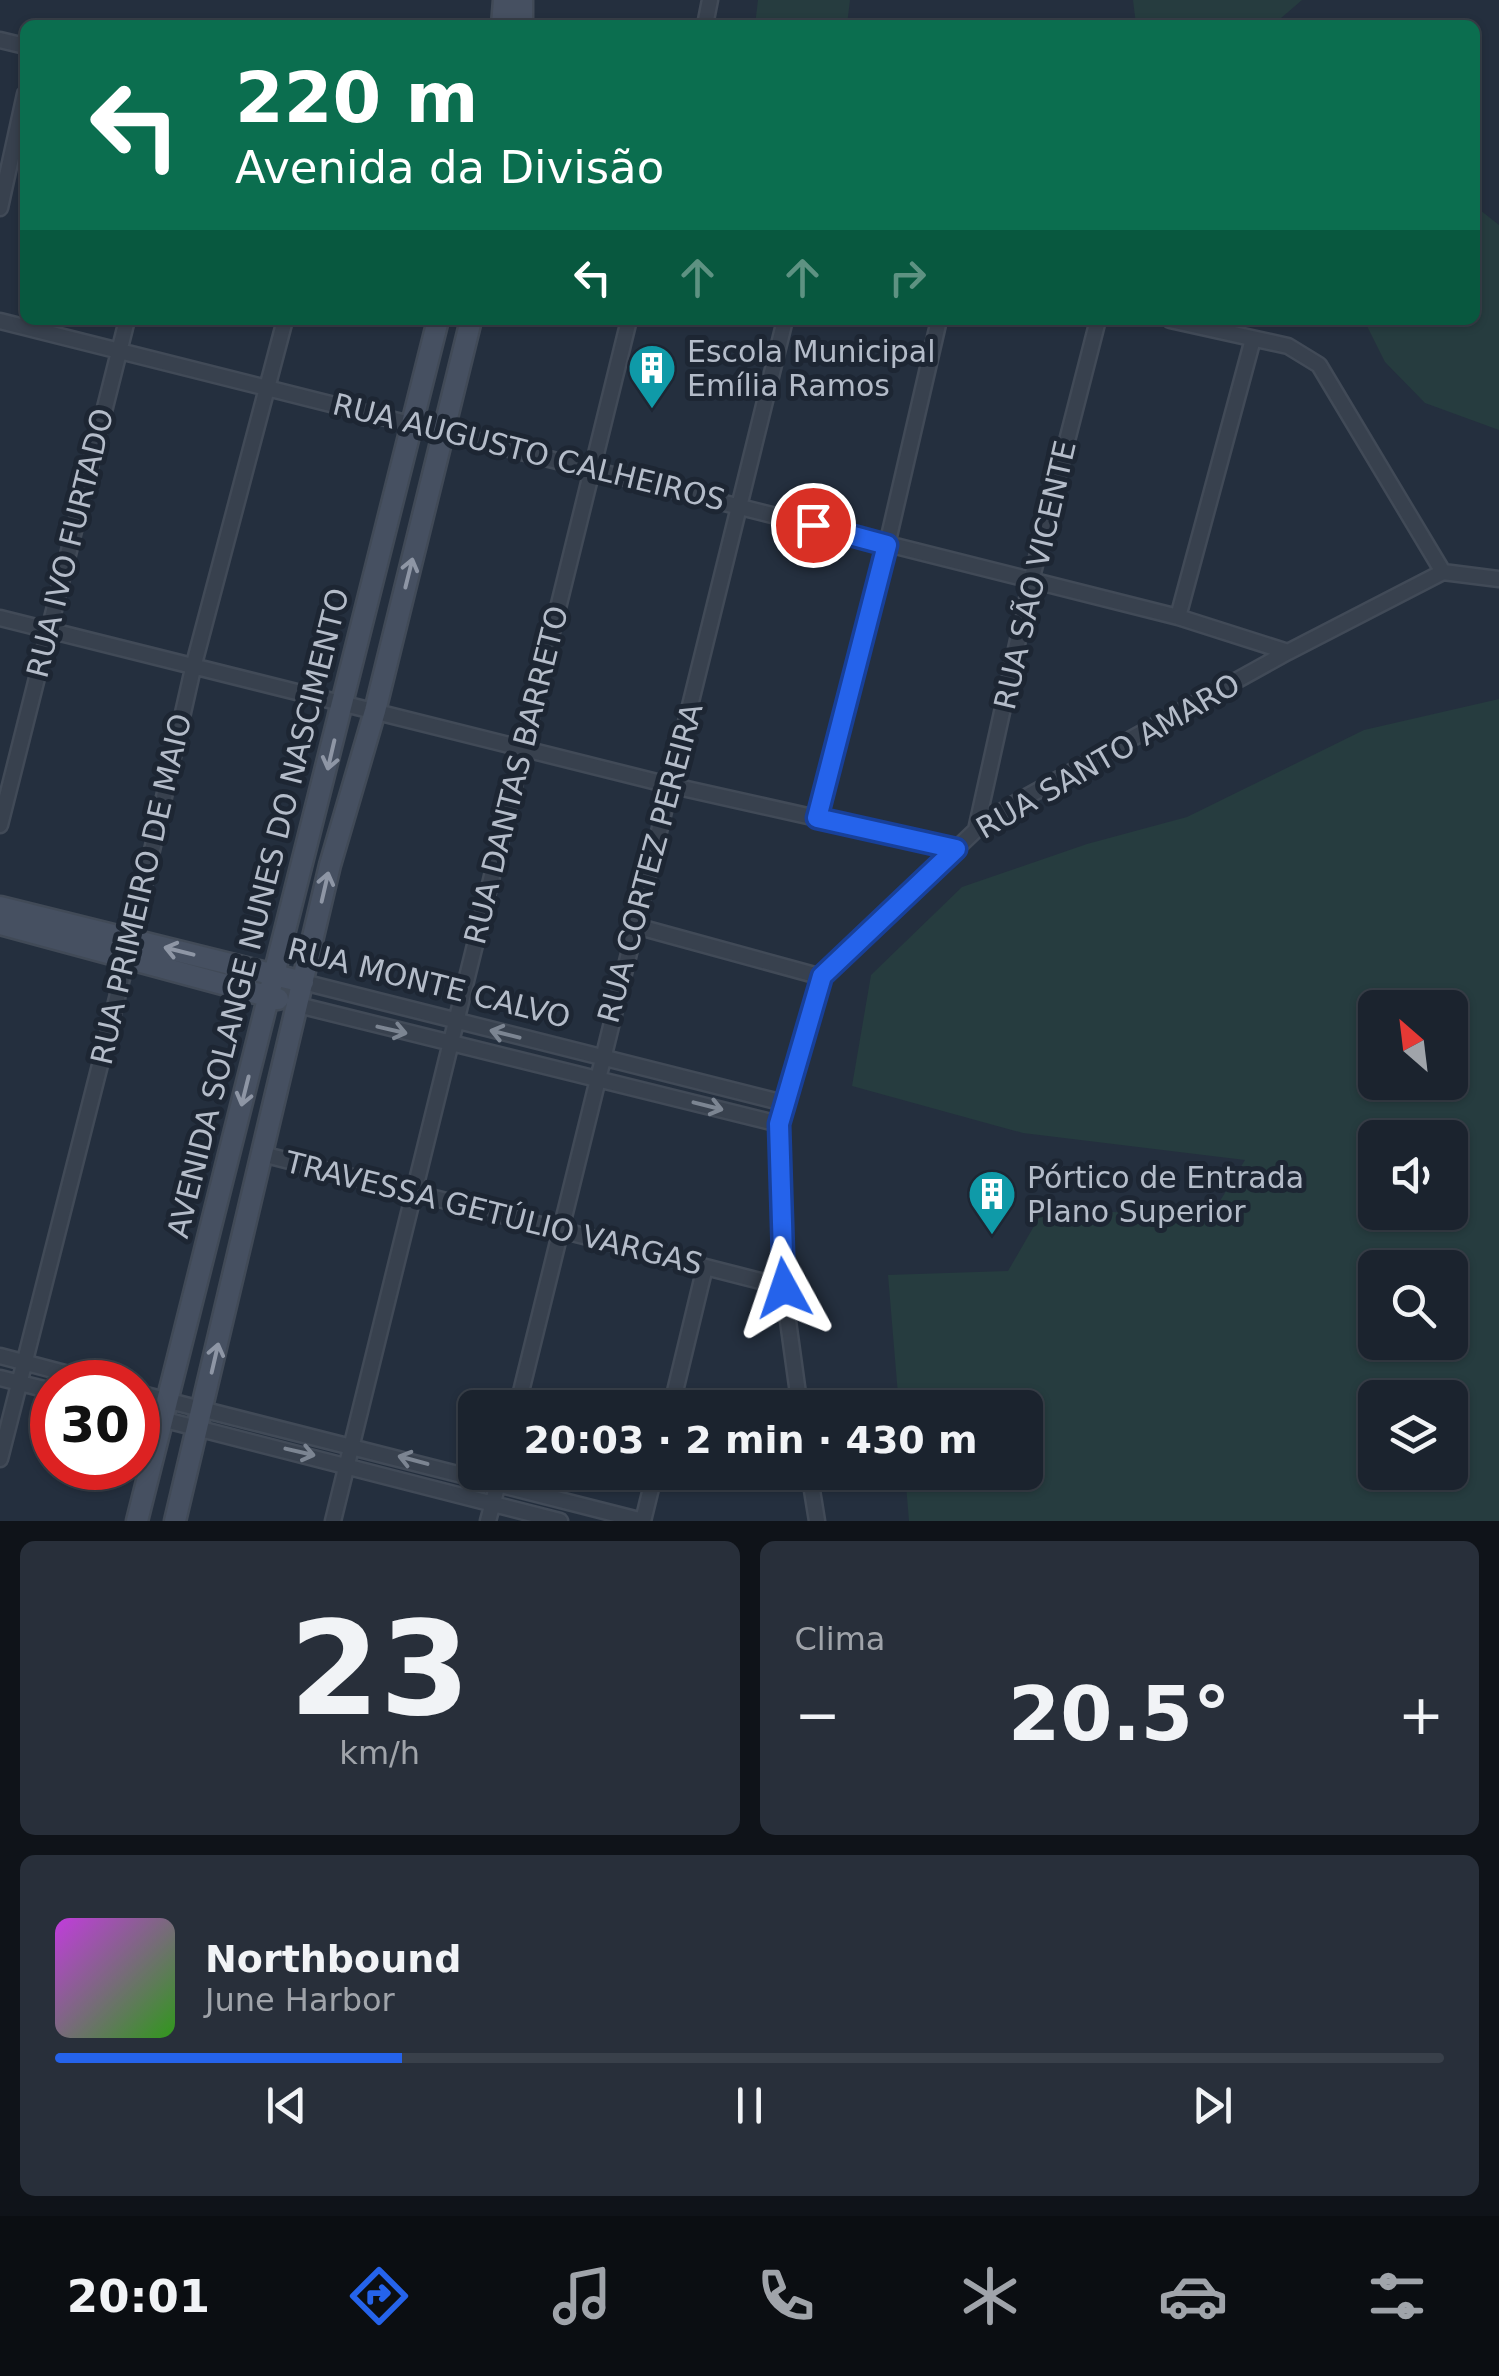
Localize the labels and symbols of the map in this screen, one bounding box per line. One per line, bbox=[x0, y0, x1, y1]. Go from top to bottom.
place label: Escola Municipal Emília Ramos bbox=[687, 334, 936, 403]
building icon: Escola Municipal Emília Ramos bbox=[626, 342, 678, 410]
street label: RUA AUGUSTO CALHEIROS bbox=[329, 386, 729, 518]
street label: RUA IVO FURTADO bbox=[20, 405, 120, 681]
street label: RUA SÃO VICENTE bbox=[987, 437, 1083, 713]
pin bbox=[771, 483, 856, 568]
one-way arrow bbox=[400, 558, 419, 589]
street label: AVENIDA SOLANGE NUNES DO NASCIMENTO bbox=[160, 584, 356, 1242]
street label: RUA DANTAS BARRETO bbox=[457, 602, 575, 948]
street label: RUA SANTO AMARO bbox=[970, 666, 1246, 846]
street label: RUA CORTEZ PEREIRA bbox=[590, 699, 710, 1027]
street label: RUA PRIMEIRO DE MAIO bbox=[84, 710, 198, 1068]
one-way arrow bbox=[321, 738, 339, 770]
one-way arrow bbox=[317, 872, 335, 904]
street label: RUA MONTE CALVO bbox=[284, 931, 574, 1035]
one-way arrow bbox=[164, 941, 196, 959]
north arrow bbox=[1358, 990, 1468, 1100]
one-way arrow bbox=[375, 1022, 407, 1040]
one-way arrow bbox=[490, 1024, 521, 1043]
one-way arrow bbox=[235, 1074, 253, 1106]
one-way arrow bbox=[692, 1097, 723, 1116]
street label: TRAVESSA GETÚLIO VARGAS bbox=[281, 1143, 706, 1282]
place label: Pórtico de Entrada Plano Superior bbox=[1027, 1160, 1304, 1229]
building icon: Pórtico de Entrada Plano Superior bbox=[966, 1168, 1018, 1236]
position arrow bbox=[732, 1236, 836, 1340]
one-way arrow bbox=[207, 1343, 225, 1375]
speed limit sign: 30 bbox=[30, 1360, 160, 1490]
one-way arrow bbox=[283, 1444, 315, 1462]
one-way arrow bbox=[398, 1450, 429, 1469]

